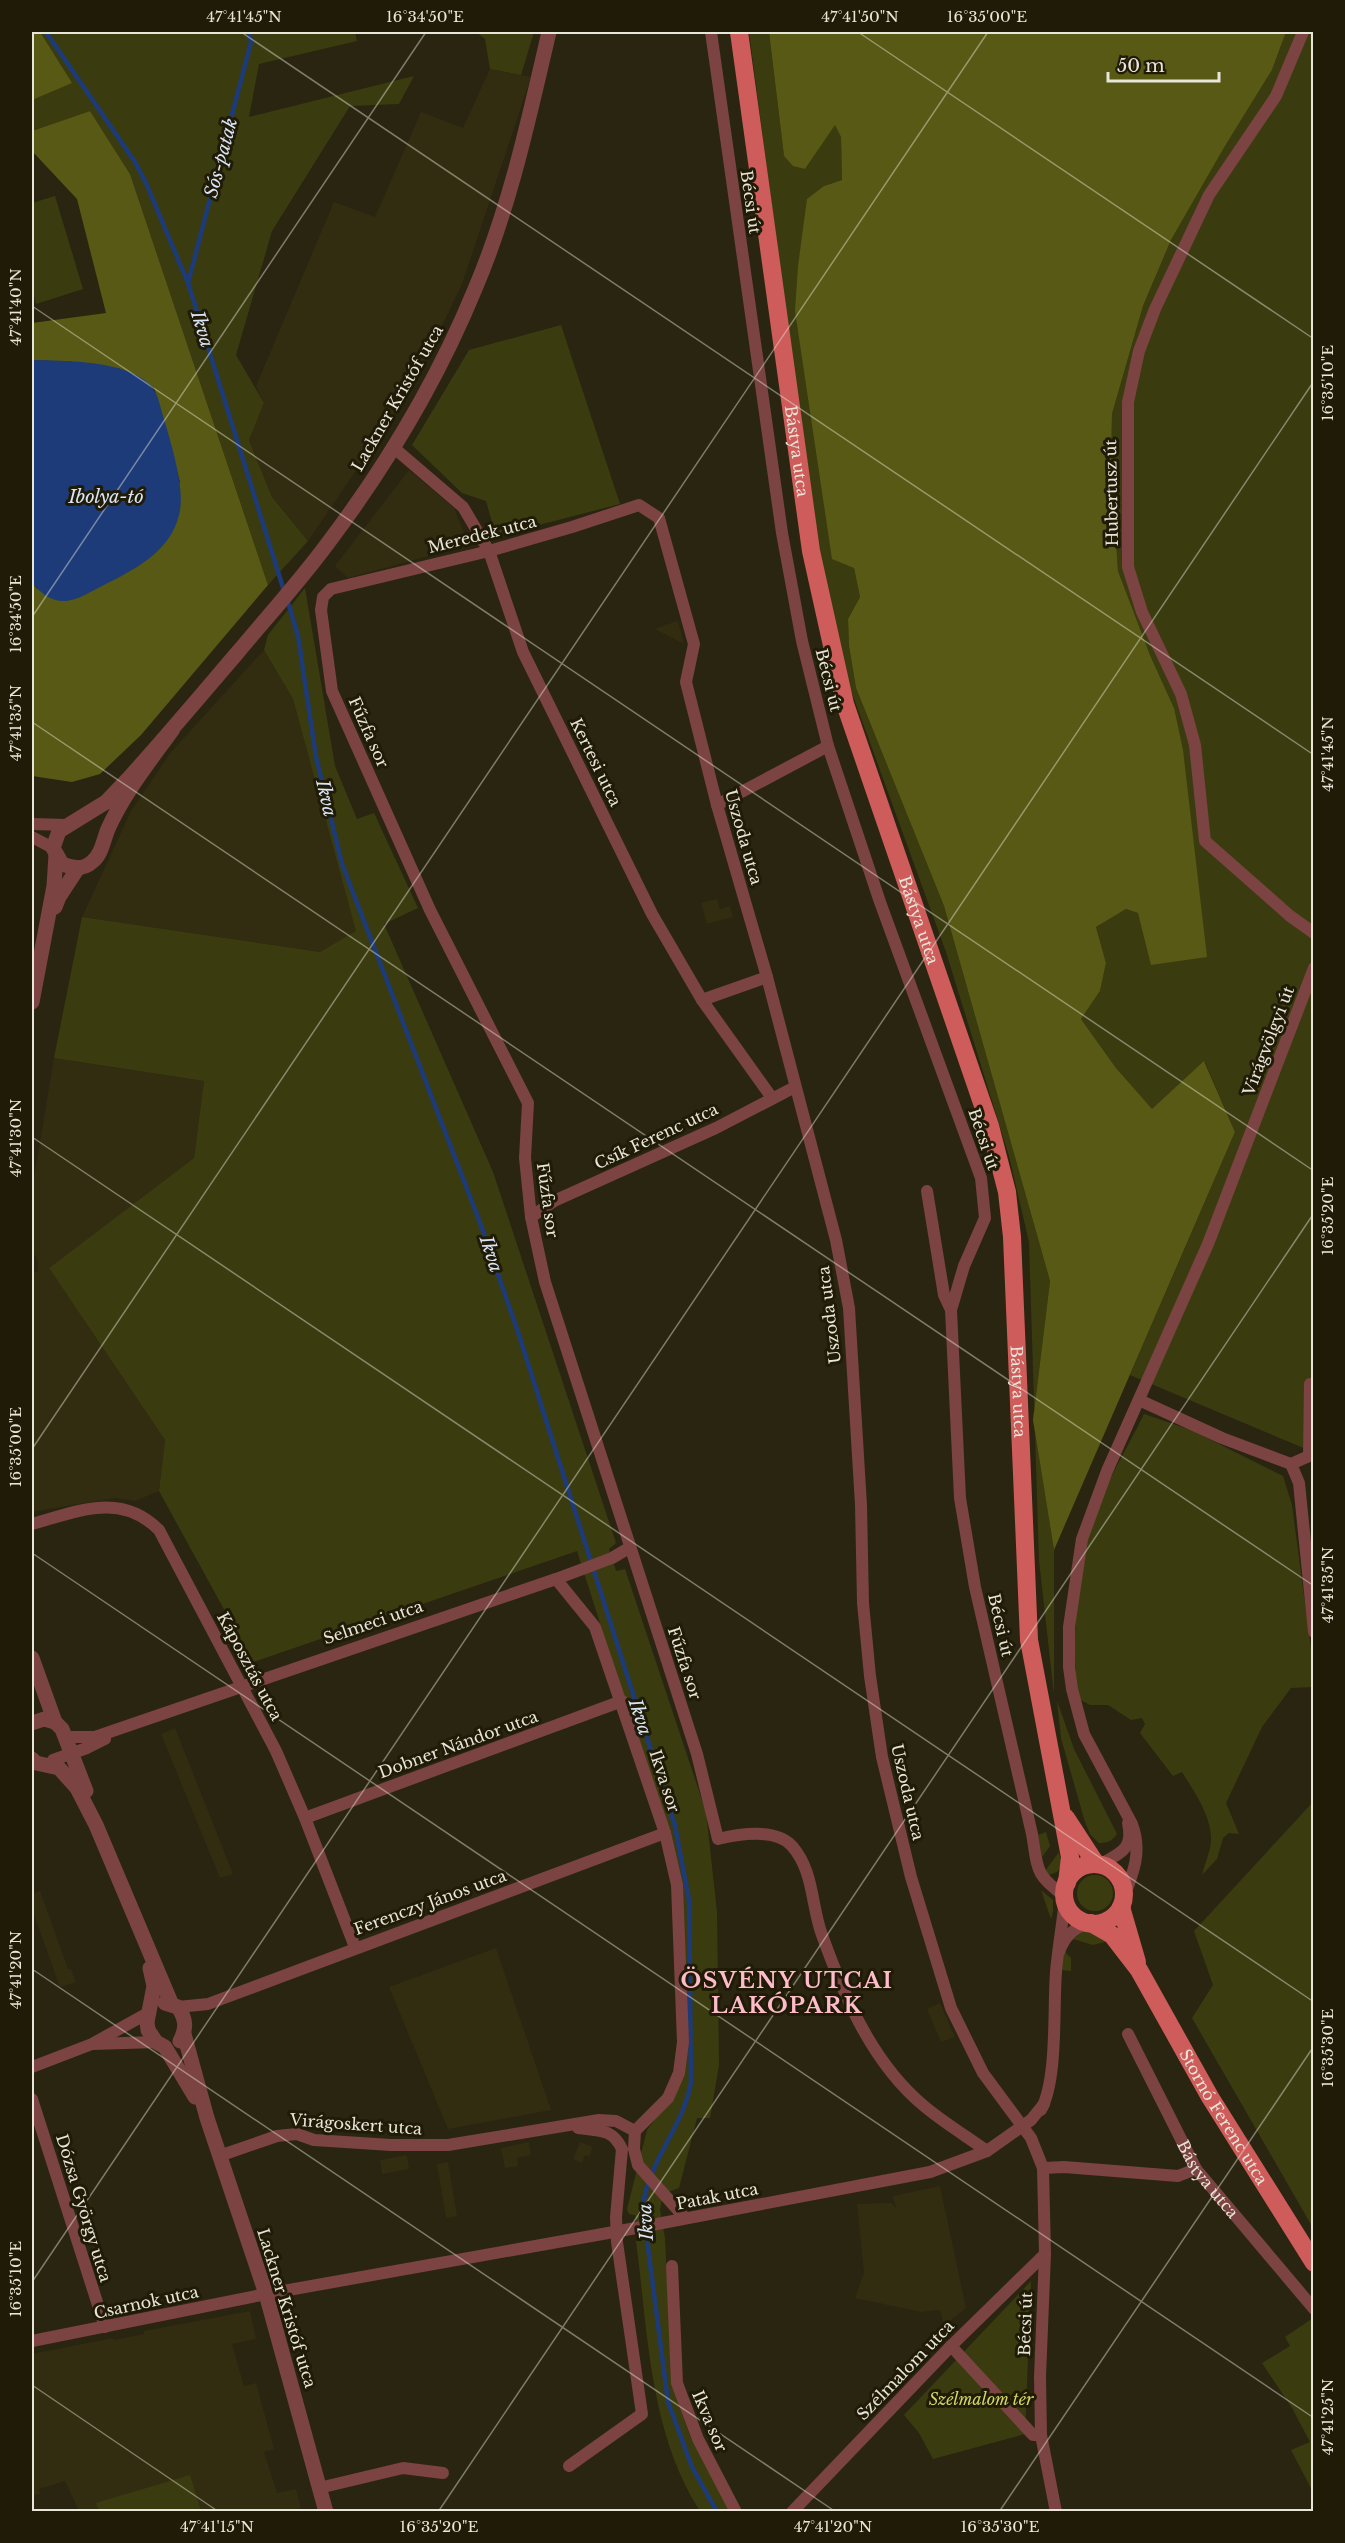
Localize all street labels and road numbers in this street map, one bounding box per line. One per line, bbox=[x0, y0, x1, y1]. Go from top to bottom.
street label: Bécsi út bbox=[737, 169, 765, 235]
street label: Lackner Kristóf utca bbox=[347, 321, 447, 475]
street label: Bástya utca bbox=[781, 404, 813, 498]
street label: Hubertusz út bbox=[1100, 439, 1122, 547]
street label: Meredek utca bbox=[426, 511, 539, 557]
street label: Bécsi út bbox=[812, 646, 846, 714]
street label: Fűzfa sor bbox=[344, 693, 394, 771]
street label: Kertesi utca bbox=[566, 715, 626, 809]
street label: Uszoda utca bbox=[721, 787, 767, 887]
street label: Bástya utca bbox=[895, 873, 944, 967]
street label: Virágvölgyi út bbox=[1238, 983, 1298, 1099]
street label: Csík Ferenc utca bbox=[591, 1099, 721, 1173]
street label: Bécsi út bbox=[964, 1105, 1004, 1173]
street label: Fűzfa sor bbox=[533, 1161, 563, 1239]
street label: Uszoda utca bbox=[813, 1265, 845, 1365]
street label: Bástya utca bbox=[1007, 1345, 1030, 1438]
street label: Bécsi út bbox=[984, 1592, 1018, 1658]
street label: Selmeci utca bbox=[321, 1596, 425, 1648]
street label: Káposztás utca bbox=[213, 1608, 287, 1724]
street label: Fűzfa sor bbox=[664, 1624, 706, 1702]
street label: Dobner Nándor utca bbox=[376, 1706, 541, 1782]
street label: Uszoda utca bbox=[887, 1742, 929, 1842]
street label: Ikva sor bbox=[645, 1747, 685, 1815]
street label: Ferenczy János utca bbox=[351, 1865, 509, 1939]
street label: Stornó Ferenc utca bbox=[1175, 2046, 1272, 2188]
street label: Virágoskert utca bbox=[288, 2109, 423, 2139]
street label: Dózsa György utca bbox=[52, 2132, 116, 2285]
street label: Bástya utca bbox=[1173, 2137, 1243, 2222]
street label: Patak utca bbox=[674, 2178, 760, 2214]
street label: Lackner Kristóf utca bbox=[253, 2226, 321, 2390]
street label: Csarnok utca bbox=[92, 2281, 200, 2323]
street label: Bécsi út bbox=[1014, 2292, 1036, 2356]
street label: Szélmalom utca bbox=[852, 2316, 958, 2424]
street label: Ikva sor bbox=[688, 2387, 732, 2455]

